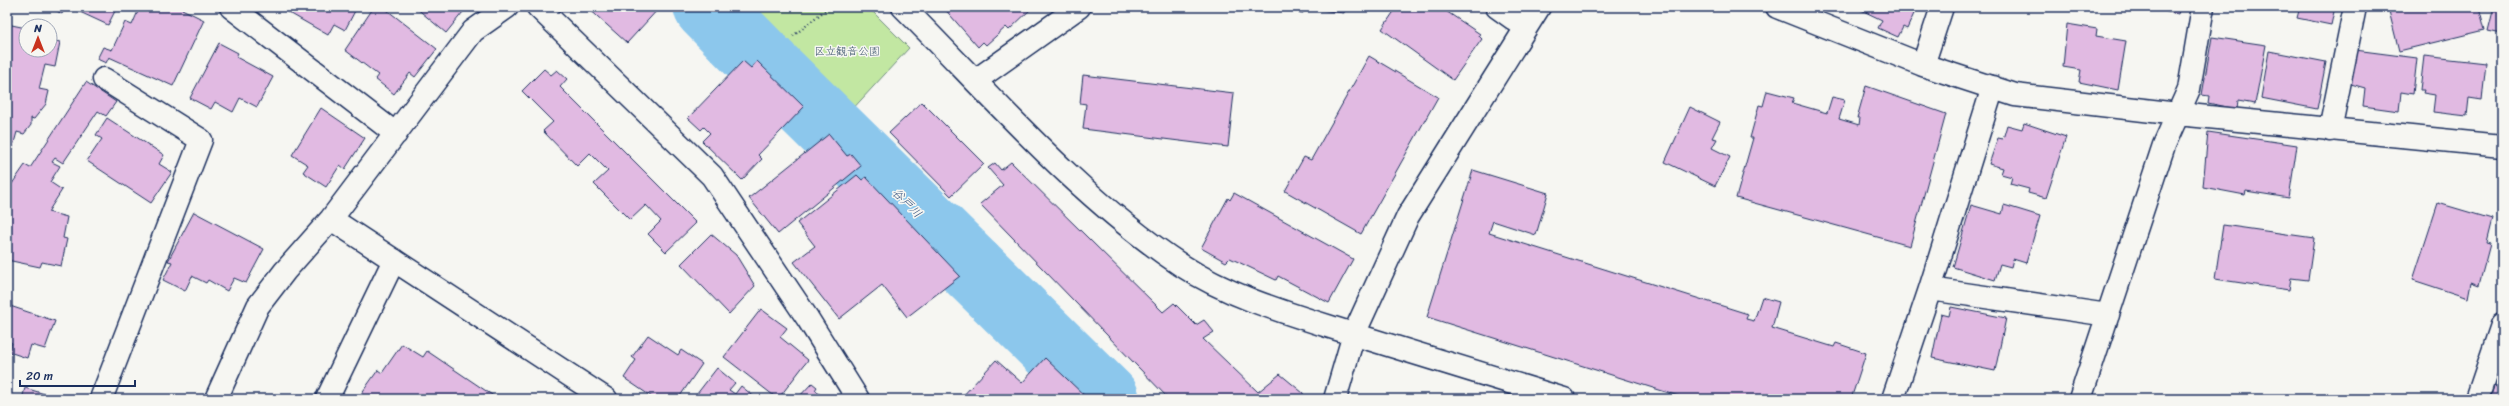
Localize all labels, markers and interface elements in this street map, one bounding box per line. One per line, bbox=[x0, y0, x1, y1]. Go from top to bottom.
north arrow bbox=[18, 18, 58, 58]
text: N bbox=[33, 19, 42, 38]
park label: 区立観音公園 bbox=[814, 42, 880, 61]
water label: 谷戸川 bbox=[886, 182, 928, 224]
scale bar bbox=[20, 362, 135, 388]
text: 20 m bbox=[26, 365, 53, 387]

